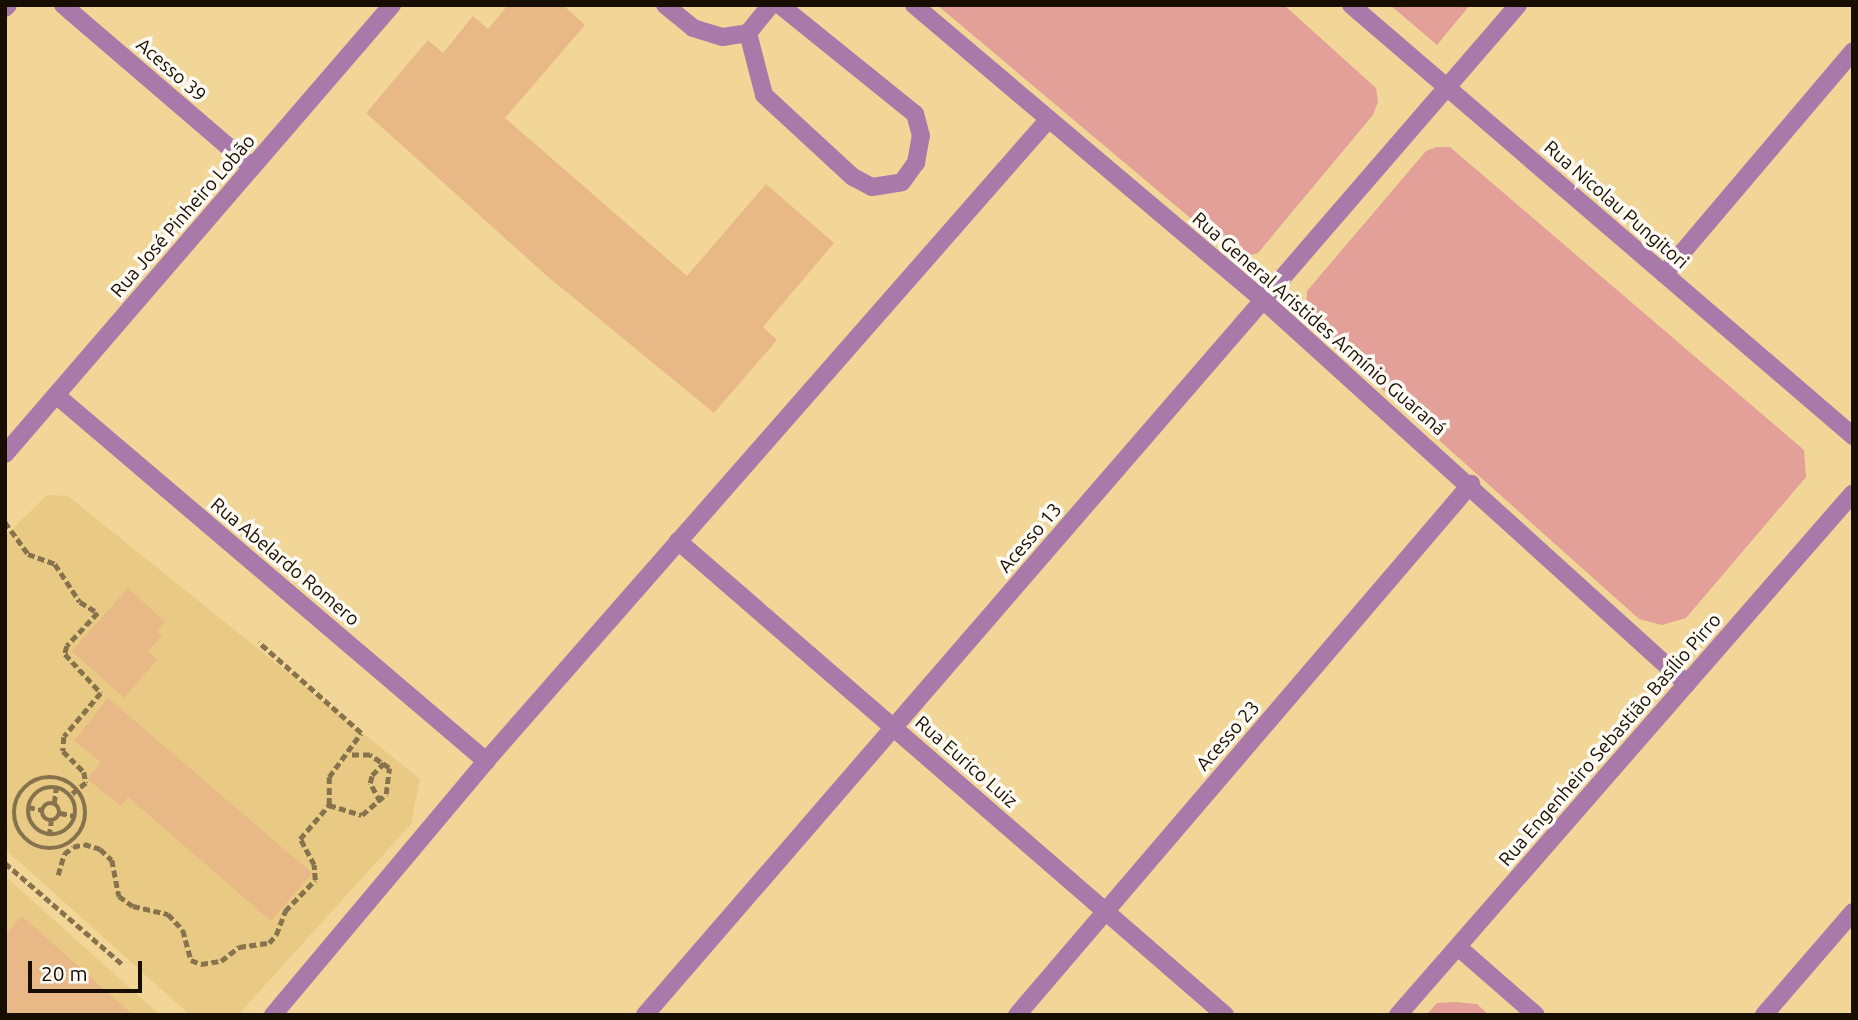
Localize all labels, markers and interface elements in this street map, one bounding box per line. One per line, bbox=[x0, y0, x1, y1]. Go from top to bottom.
street label: Acesso 39 bbox=[131, 34, 211, 106]
street label: Rua José Pinheiro Lobão bbox=[106, 130, 260, 302]
street label: Rua Nicolau Pungitori bbox=[1539, 136, 1693, 274]
street label: Rua General Aristides Armínio Guaraná bbox=[1188, 208, 1450, 440]
street label: Rua Abelardo Romero bbox=[206, 493, 364, 631]
street label: Acesso 13 bbox=[994, 498, 1066, 578]
street label: Rua Engenheiro Sebastião Basílio Pirro bbox=[1494, 609, 1726, 871]
street label: Acesso 23 bbox=[1192, 696, 1264, 776]
street label: Rua Eurico Luiz bbox=[910, 711, 1022, 813]
scale bar bbox=[32, 946, 145, 990]
text: 20 m bbox=[41, 961, 88, 985]

